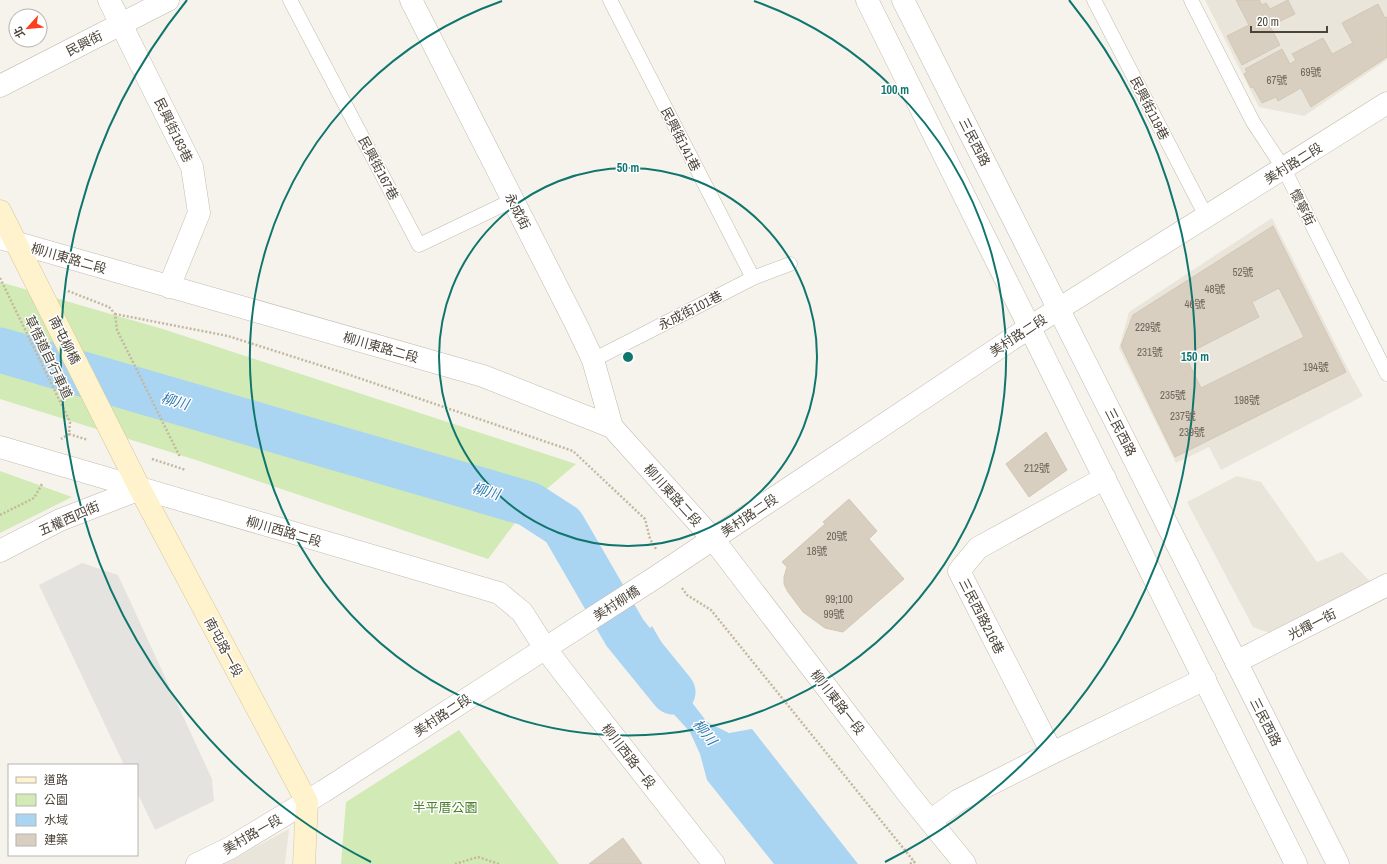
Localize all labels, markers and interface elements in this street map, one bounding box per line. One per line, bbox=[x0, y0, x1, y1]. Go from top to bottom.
north arrow bbox=[8, 8, 48, 48]
scale bar bbox=[1251, 8, 1327, 34]
text: 20 m bbox=[1257, 14, 1279, 30]
text: 北 bbox=[10, 24, 28, 41]
street label: 民興街 bbox=[63, 27, 105, 60]
house number: 69號 bbox=[1300, 65, 1322, 79]
house number: 67號 bbox=[1266, 73, 1288, 87]
street label: 民興街119巷 bbox=[1126, 74, 1173, 143]
text: 100 m bbox=[881, 82, 909, 98]
street label: 民興街183巷 bbox=[151, 95, 196, 165]
street label: 民興街141巷 bbox=[657, 104, 704, 174]
street label: 三民西路 bbox=[955, 115, 994, 169]
street label: 民興街167巷 bbox=[355, 133, 402, 203]
street label: 美村路二段 bbox=[1261, 139, 1325, 188]
text: 50 m bbox=[617, 160, 639, 176]
street label: 懷寧街 bbox=[1286, 186, 1319, 228]
street label: 永成街 bbox=[501, 190, 534, 232]
street label: 柳川東路二段 bbox=[29, 240, 109, 277]
house number: 52號 bbox=[1232, 265, 1254, 279]
house number: 48號 bbox=[1204, 282, 1226, 296]
street label: 永成街101巷 bbox=[655, 287, 725, 334]
house number: 46號 bbox=[1184, 297, 1206, 311]
street label: 美村路二段 bbox=[986, 311, 1050, 360]
street label: 草悟道自行車道 bbox=[21, 313, 76, 402]
street label: 南屯柳橋 bbox=[45, 313, 84, 367]
house number: 229號 bbox=[1135, 320, 1161, 334]
street label: 柳川東路二段 bbox=[341, 329, 421, 366]
house number: 231號 bbox=[1137, 345, 1163, 359]
text: 150 m bbox=[1181, 349, 1209, 365]
centre of rings bbox=[621, 350, 635, 364]
house number: 194號 bbox=[1303, 360, 1329, 374]
water label: 柳川 bbox=[159, 388, 193, 414]
house number: 235號 bbox=[1160, 388, 1186, 402]
house number: 198號 bbox=[1234, 393, 1260, 407]
street label: 三民西路 bbox=[1101, 405, 1140, 459]
house number: 237號 bbox=[1170, 409, 1196, 423]
house number: 239號 bbox=[1179, 425, 1205, 439]
street label: 柳川東路二段 bbox=[640, 461, 705, 530]
house number: 212號 bbox=[1024, 461, 1050, 475]
water label: 柳川 bbox=[470, 478, 504, 504]
street label: 美村路二段 bbox=[718, 490, 781, 541]
street label: 五權西四街 bbox=[36, 497, 102, 539]
street label: 柳川西路二段 bbox=[244, 513, 324, 550]
house number: 20號 bbox=[826, 529, 848, 543]
house number: 18號 bbox=[806, 544, 828, 558]
street label: 三民西路216巷 bbox=[955, 575, 1008, 657]
street label: 美村柳橋 bbox=[590, 582, 643, 625]
house number: 99;100 bbox=[825, 592, 853, 606]
street label: 光輝一街 bbox=[1285, 605, 1339, 644]
house number: 99號 bbox=[823, 607, 845, 621]
street label: 南屯路一段 bbox=[201, 615, 246, 680]
street label: 柳川東路一段 bbox=[807, 666, 868, 738]
street label: 美村路二段 bbox=[410, 691, 474, 740]
street label: 三民西路 bbox=[1246, 695, 1285, 749]
water label: 柳川 bbox=[689, 715, 722, 750]
street label: 柳川西路一段 bbox=[598, 720, 659, 792]
legend bbox=[8, 764, 138, 856]
text: 道路 bbox=[44, 772, 68, 788]
text: 公園 bbox=[44, 792, 68, 808]
park label: 半平厝公園 bbox=[412, 799, 478, 816]
street label: 美村路一段 bbox=[220, 811, 285, 858]
text: 水域 bbox=[44, 812, 68, 828]
text: 建築 bbox=[44, 832, 68, 848]

